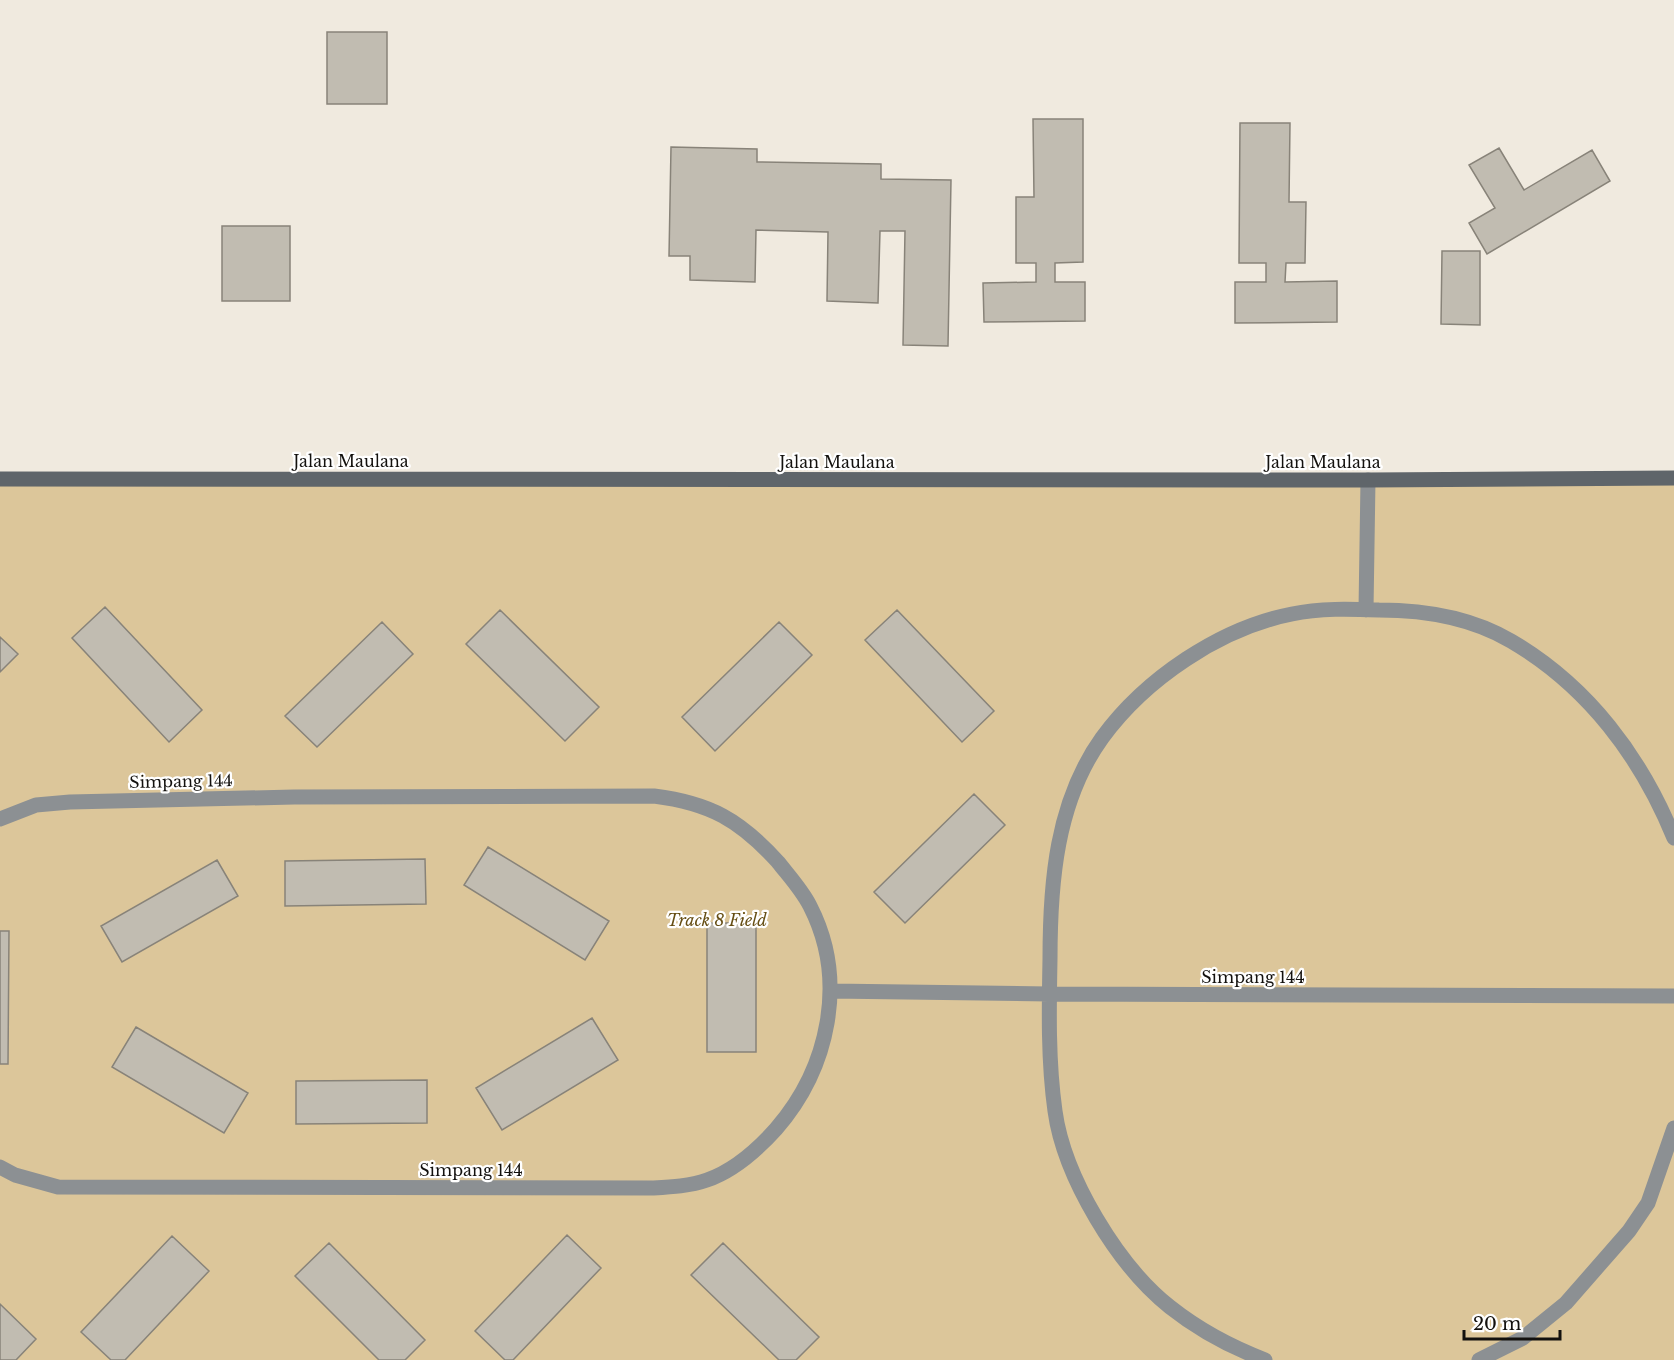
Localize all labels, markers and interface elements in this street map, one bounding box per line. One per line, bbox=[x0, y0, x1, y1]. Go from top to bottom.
street label: Jalan Maulana bbox=[291, 451, 409, 471]
street label: Jalan Maulana bbox=[777, 452, 895, 472]
street label: Jalan Maulana bbox=[1263, 452, 1381, 472]
street label: Simpang 144 bbox=[129, 770, 233, 792]
park label: Track 8 Field bbox=[667, 910, 767, 930]
street label: Simpang 144 bbox=[1201, 967, 1305, 987]
street label: Simpang 144 bbox=[419, 1160, 523, 1180]
scale bar bbox=[1464, 1303, 1560, 1341]
text: 20 m bbox=[1473, 1313, 1521, 1335]

